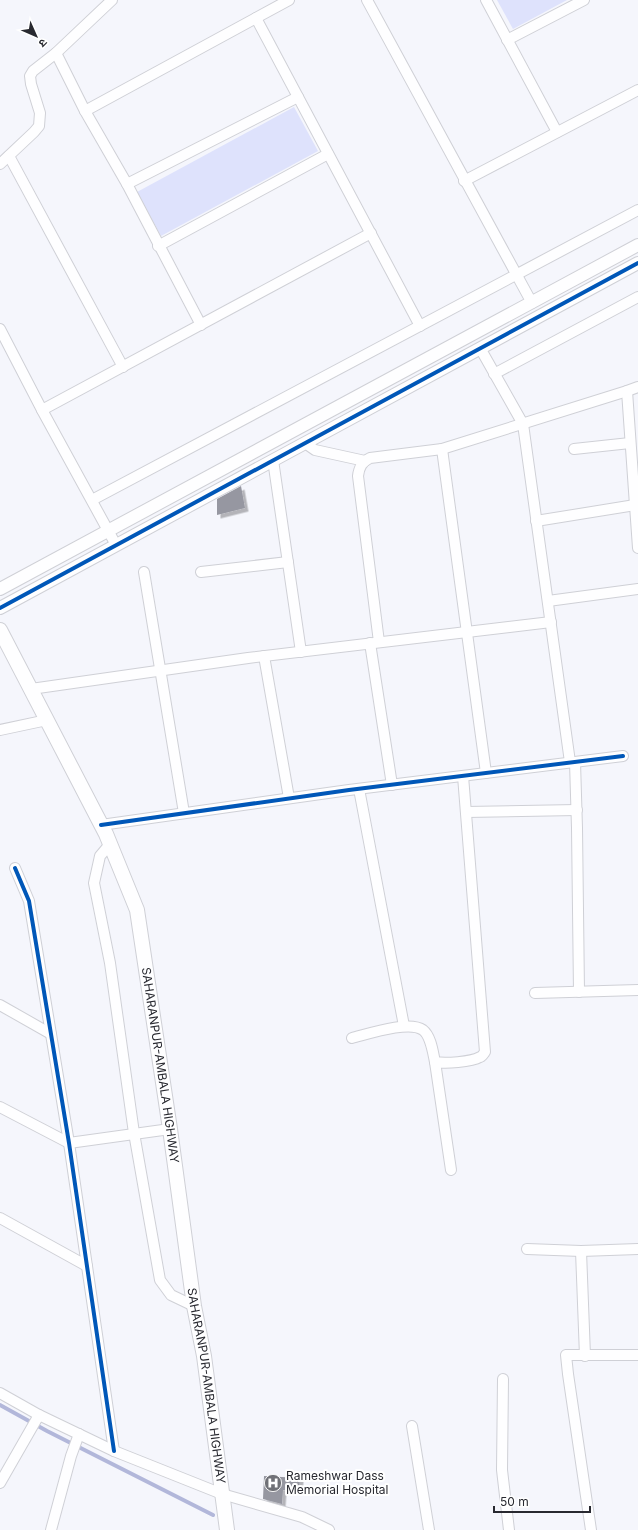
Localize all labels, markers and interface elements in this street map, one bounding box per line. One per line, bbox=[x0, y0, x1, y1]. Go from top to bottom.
north arrow bbox=[16, 16, 56, 56]
text: उ bbox=[35, 36, 50, 51]
street label: SAHARANPUR-AMBALA HIGHWAY bbox=[139, 966, 183, 1164]
street label: SAHARANPUR-AMBALA HIGHWAY bbox=[185, 1287, 229, 1485]
place label: Rameshwar Dass Memorial Hospital bbox=[286, 1468, 389, 1497]
hospital icon: Rameshwar Dass Memorial Hospital bbox=[263, 1473, 283, 1493]
scale bar bbox=[494, 1488, 590, 1514]
text: 50 m bbox=[500, 1494, 529, 1509]

